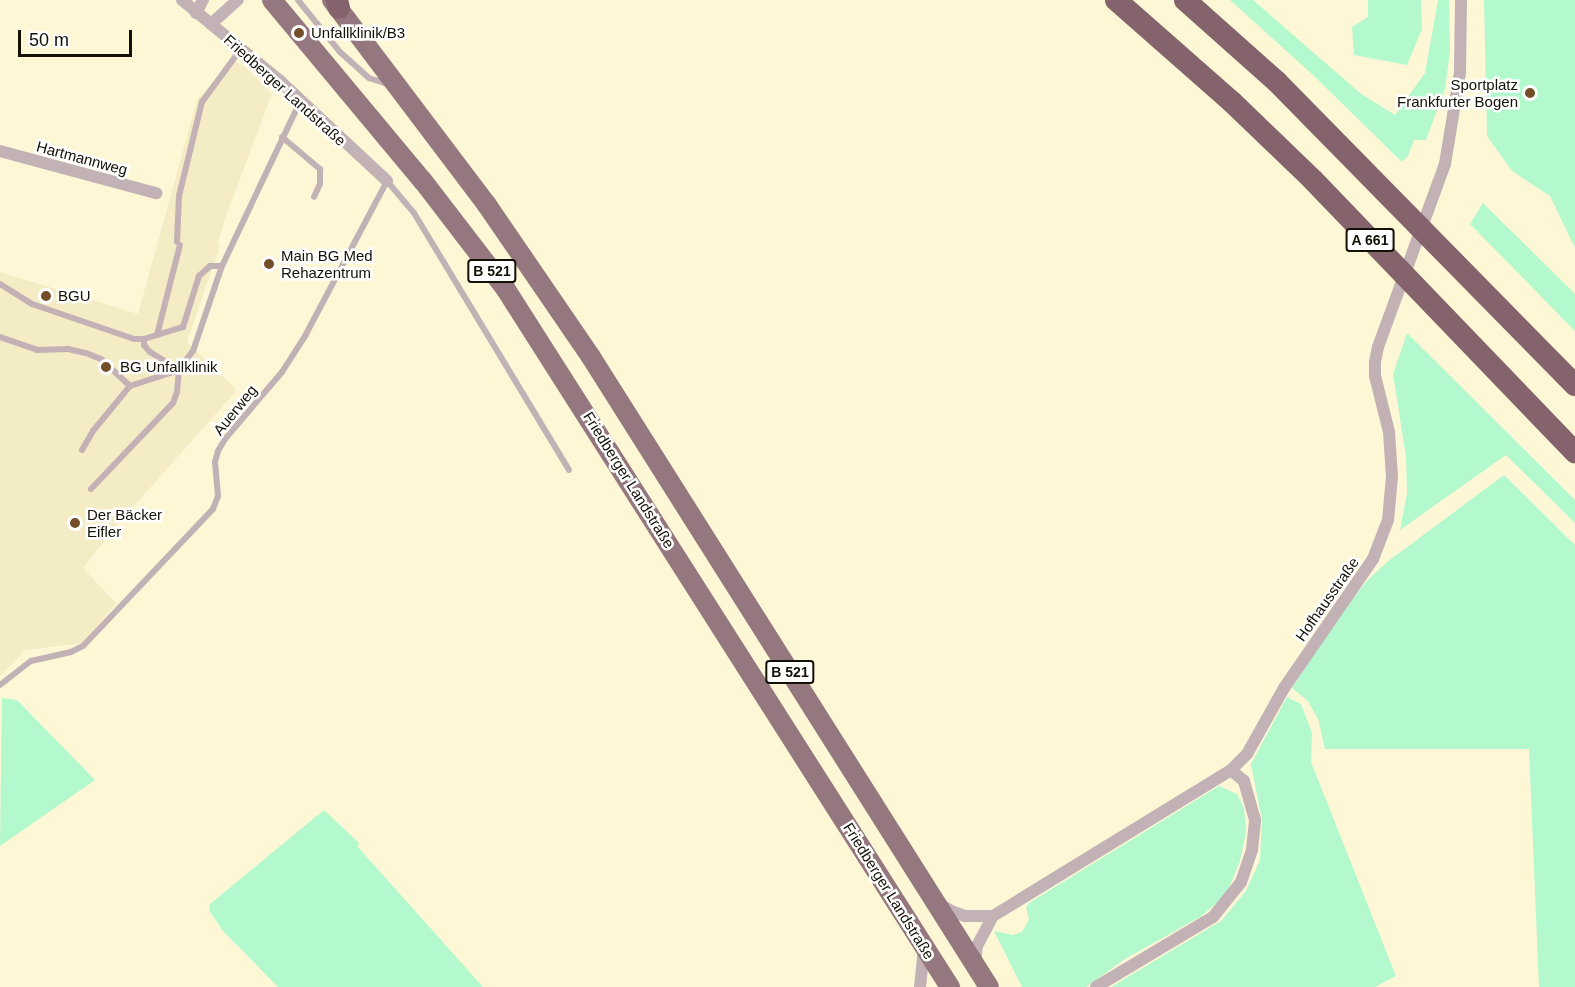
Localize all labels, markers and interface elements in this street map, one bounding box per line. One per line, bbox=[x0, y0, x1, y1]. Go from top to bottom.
scale bar bbox=[21, 18, 135, 56]
place label: Unfallklinik/B3 bbox=[311, 24, 405, 42]
marker: Unfallklinik/B3 bbox=[292, 26, 306, 40]
text: 50 m bbox=[29, 30, 69, 50]
street label: Friedberger Landstraße bbox=[220, 31, 350, 149]
place label: Sportplatz Frankfurter Bogen bbox=[1397, 75, 1518, 110]
marker: Sportplatz Frankfurter Bogen bbox=[1523, 86, 1537, 100]
street label: Hartmannweg bbox=[35, 137, 129, 179]
road number: A 661 bbox=[1344, 229, 1396, 251]
place label: Main BG Med Rehazentrum bbox=[281, 246, 373, 281]
marker: Main BG Med Rehazentrum bbox=[262, 257, 276, 271]
road number: B 521 bbox=[466, 260, 518, 282]
place label: BGU bbox=[58, 287, 91, 305]
marker: BGU bbox=[39, 289, 53, 303]
marker: BG Unfallklinik bbox=[97, 358, 115, 376]
place label: BG Unfallklinik bbox=[120, 358, 218, 376]
street label: Auerweg bbox=[209, 381, 261, 439]
street label: Friedberger Landstraße bbox=[580, 408, 678, 552]
place label: Der Bäcker Eifler bbox=[87, 505, 162, 540]
marker: Der Bäcker Eifler bbox=[68, 516, 82, 530]
street label: Hofhausstraße bbox=[1291, 554, 1363, 644]
road number: B 521 bbox=[764, 661, 816, 683]
street label: Friedberger Landstraße bbox=[840, 819, 938, 963]

